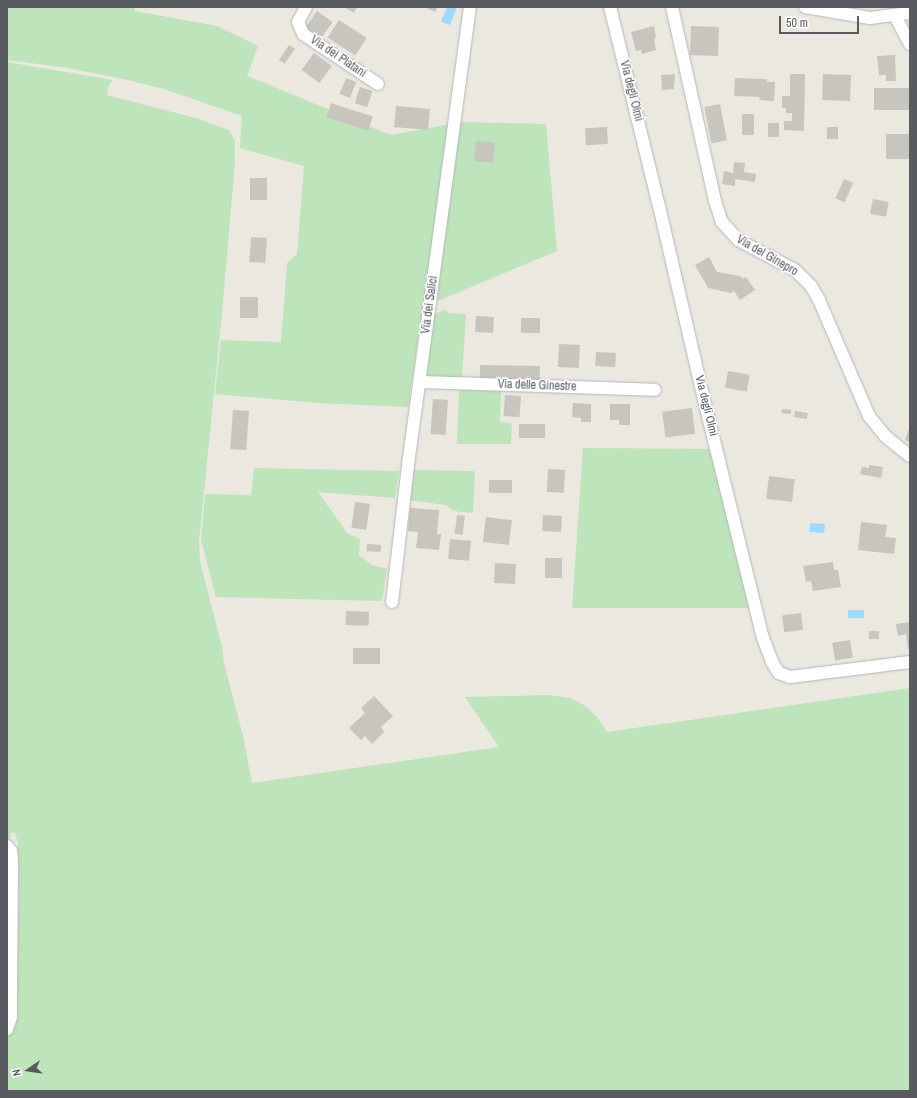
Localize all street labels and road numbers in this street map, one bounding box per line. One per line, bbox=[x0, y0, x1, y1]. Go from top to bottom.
street label: Via dei Platani bbox=[307, 33, 369, 81]
street label: Via degli Olmi bbox=[616, 59, 646, 123]
street label: Via del Ginepro bbox=[734, 233, 800, 279]
street label: Via dei Salici bbox=[419, 275, 441, 335]
street label: Via degli Olmi bbox=[691, 374, 721, 438]
street label: Via delle Ginestre bbox=[497, 377, 577, 395]

